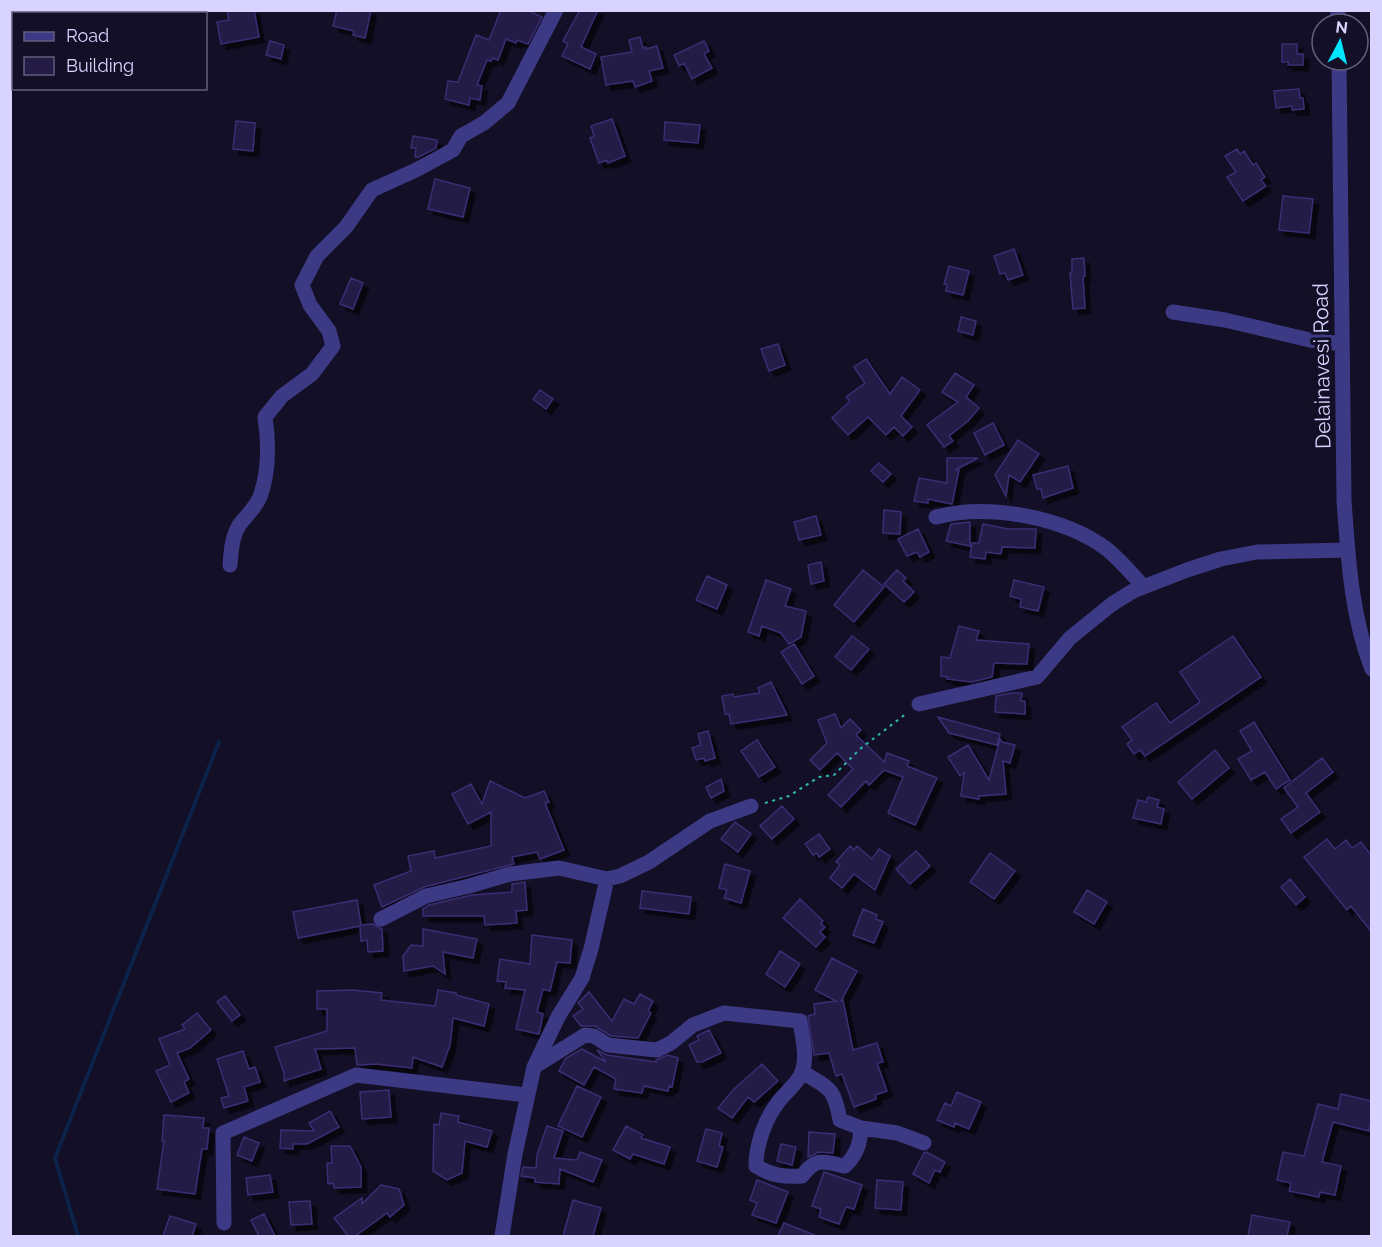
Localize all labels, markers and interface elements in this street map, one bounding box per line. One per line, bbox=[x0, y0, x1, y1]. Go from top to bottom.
legend bbox=[12, 12, 207, 90]
north arrow bbox=[1310, 12, 1370, 72]
text: N bbox=[1335, 17, 1349, 38]
text: Road bbox=[66, 25, 109, 46]
text: Building bbox=[66, 55, 134, 76]
street label: Delainavesi Road bbox=[1308, 283, 1335, 449]

